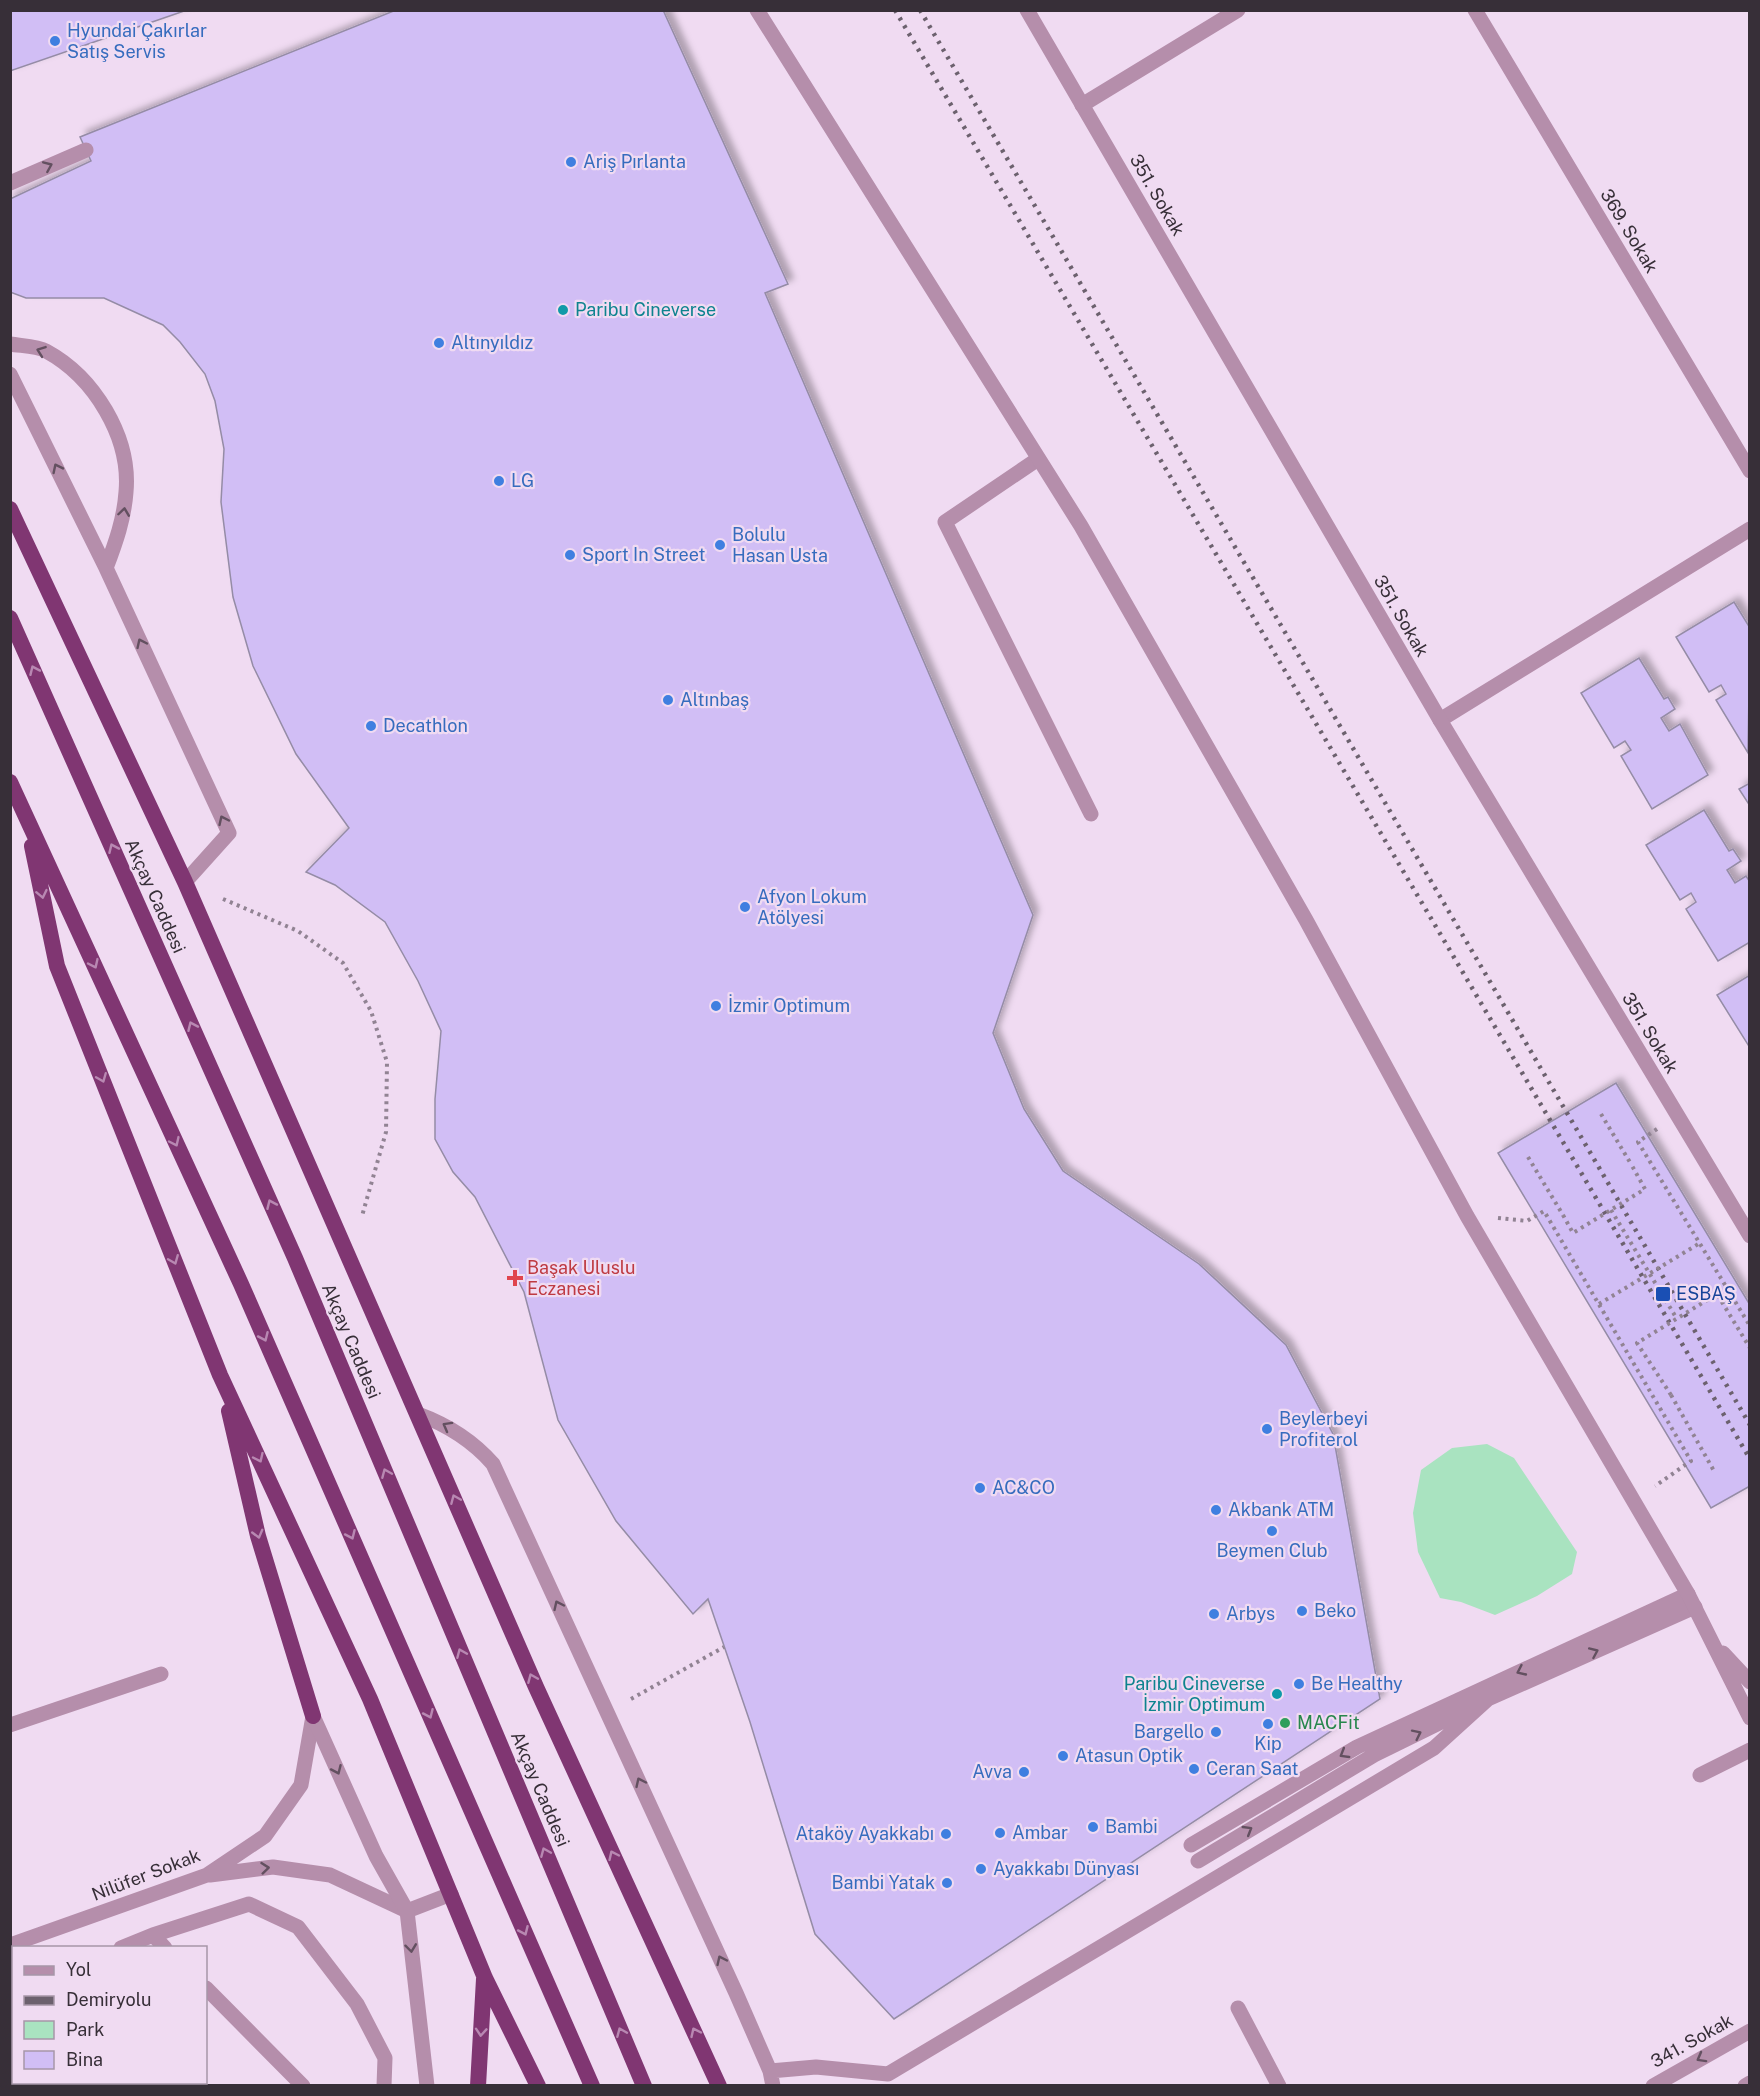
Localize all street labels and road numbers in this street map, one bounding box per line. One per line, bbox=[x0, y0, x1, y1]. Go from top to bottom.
street label: 351. Sokak bbox=[1126, 150, 1189, 239]
street label: 369. Sokak bbox=[1596, 185, 1663, 276]
street label: 351. Sokak bbox=[1370, 571, 1433, 660]
street label: Akçay Caddesi bbox=[121, 835, 190, 956]
street label: 351. Sokak bbox=[1618, 988, 1683, 1077]
street label: Akçay Caddesi bbox=[318, 1280, 385, 1402]
street label: Akçay Caddesi bbox=[507, 1728, 574, 1850]
street label: Nilüfer Sokak bbox=[89, 1844, 203, 1905]
street label: 341. Sokak bbox=[1647, 2009, 1736, 2072]

